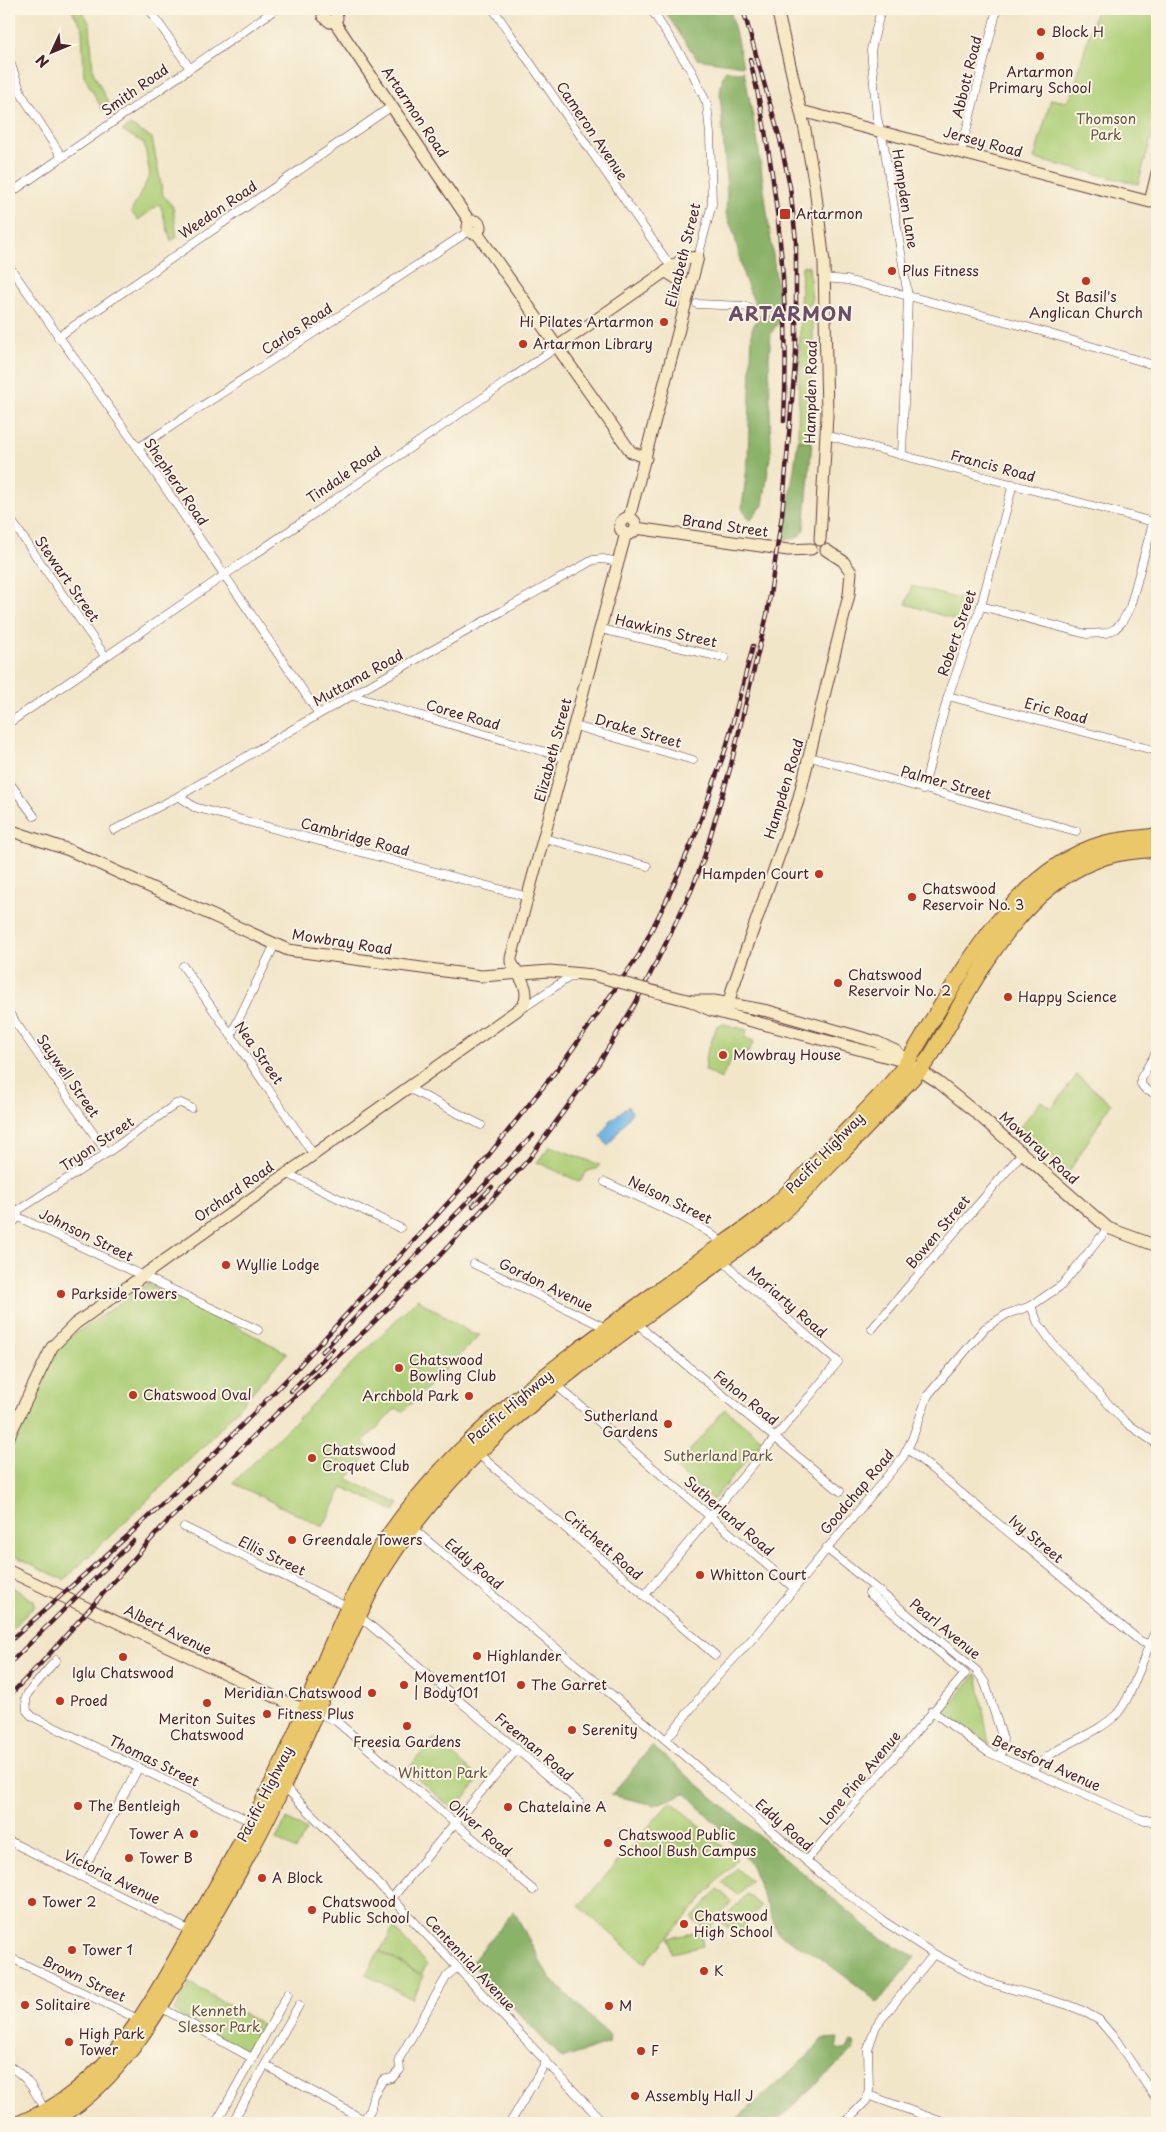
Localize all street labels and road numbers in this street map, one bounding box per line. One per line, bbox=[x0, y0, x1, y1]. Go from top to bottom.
street label: Abbott Road bbox=[946, 33, 987, 120]
street label: Smith Road bbox=[97, 59, 173, 121]
street label: Artarmon Road bbox=[377, 62, 454, 161]
street label: Cameron Avenue bbox=[552, 77, 634, 185]
street label: Jersey Road bbox=[941, 121, 1025, 162]
street label: Hampden Lane bbox=[887, 147, 924, 250]
street label: Weedon Road bbox=[174, 176, 261, 244]
street label: Elizabeth Street bbox=[659, 200, 706, 309]
street label: Carlos Road bbox=[257, 298, 336, 359]
street label: Hampden Road bbox=[799, 340, 822, 444]
street label: Shepherd Road bbox=[139, 434, 213, 530]
street label: Tindale Road bbox=[302, 441, 385, 508]
street label: Francis Road bbox=[948, 444, 1038, 487]
street label: Brand Street bbox=[680, 509, 770, 542]
street label: Stewart Street bbox=[30, 531, 105, 626]
street label: Robert Street bbox=[932, 586, 981, 679]
street label: Hawkins Street bbox=[613, 609, 719, 652]
street label: Muttama Road bbox=[309, 644, 407, 711]
street label: Eric Road bbox=[1022, 692, 1090, 729]
street label: Coree Road bbox=[424, 694, 503, 735]
street label: Elizabeth Street bbox=[529, 695, 577, 804]
street label: Drake Street bbox=[592, 708, 684, 753]
street label: Hampden Road bbox=[758, 736, 809, 841]
street label: Palmer Street bbox=[898, 760, 994, 805]
street label: Cambridge Road bbox=[299, 812, 412, 861]
street label: Mowbray Road bbox=[291, 923, 394, 960]
street label: Nea Street bbox=[230, 1017, 289, 1089]
street label: Saywell Street bbox=[32, 1030, 105, 1122]
street label: Mowbray Road bbox=[995, 1106, 1084, 1189]
street label: Pacific Highway bbox=[780, 1107, 869, 1198]
street label: Tryon Street bbox=[55, 1111, 138, 1176]
street label: Orchard Road bbox=[189, 1156, 278, 1227]
street label: Nelson Street bbox=[625, 1170, 716, 1229]
street label: Bowen Street bbox=[900, 1190, 975, 1273]
street label: Johnson Street bbox=[36, 1203, 137, 1267]
street label: Gordon Avenue bbox=[496, 1253, 597, 1317]
street label: Moriarty Road bbox=[743, 1261, 832, 1342]
street label: Pacific Highway bbox=[462, 1365, 557, 1449]
street label: Fehon Road bbox=[709, 1365, 783, 1430]
street label: Goodchap Road bbox=[815, 1445, 899, 1539]
street label: Sutherland Road bbox=[680, 1471, 779, 1561]
street label: Critchett Road bbox=[559, 1504, 648, 1585]
street label: Ivy Street bbox=[1005, 1510, 1068, 1568]
street label: Ellis Street bbox=[235, 1530, 310, 1581]
street label: Eddy Road bbox=[441, 1533, 508, 1594]
street label: Pearl Avenue bbox=[905, 1593, 986, 1664]
street label: Albert Avenue bbox=[121, 1599, 216, 1660]
street label: Freeman Road bbox=[491, 1707, 578, 1786]
street label: Lone Pine Avenue bbox=[814, 1726, 905, 1829]
street label: Beresford Avenue bbox=[988, 1729, 1105, 1796]
street label: Thomas Street bbox=[105, 1730, 203, 1792]
street label: Pacific Highway bbox=[231, 1742, 298, 1846]
street label: Oliver Road bbox=[444, 1794, 517, 1861]
street label: Eddy Road bbox=[751, 1794, 818, 1856]
street label: Victoria Avenue bbox=[60, 1844, 164, 1909]
street label: Centennial Avenue bbox=[420, 1910, 521, 2016]
street label: Brown Street bbox=[39, 1950, 130, 2007]

